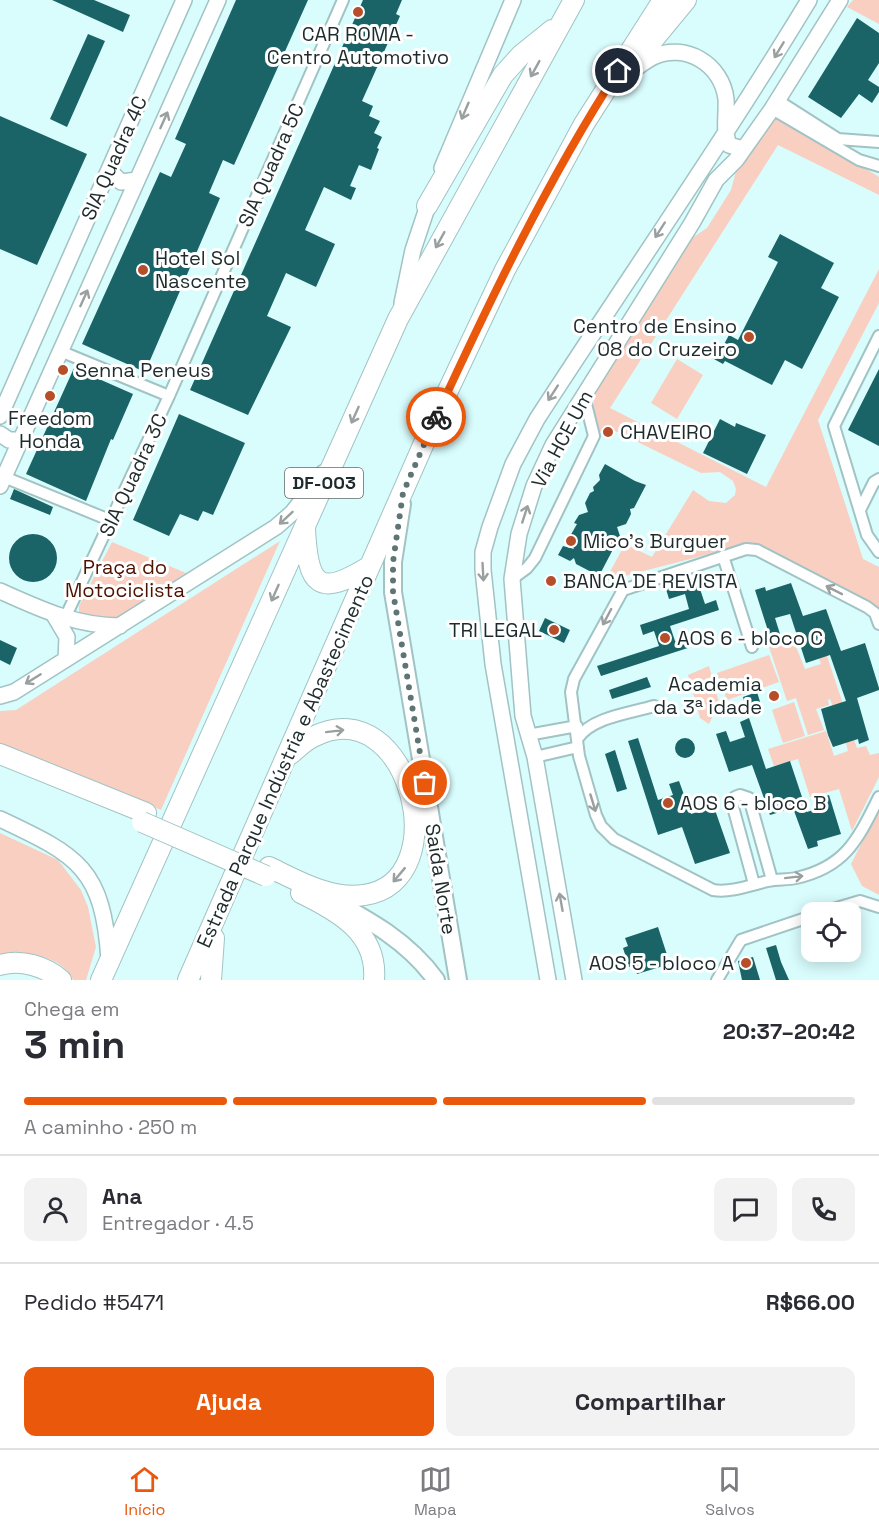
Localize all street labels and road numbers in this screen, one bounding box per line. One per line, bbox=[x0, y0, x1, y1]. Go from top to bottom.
street label: SIA Quadra 4C bbox=[75, 92, 153, 224]
street label: SIA Quadra 5C bbox=[232, 99, 310, 231]
street label: Via HCE Um bbox=[525, 386, 599, 492]
street label: SIA Quadra 3C bbox=[93, 409, 173, 541]
road number: DF-003 bbox=[285, 468, 363, 498]
street label: Estrada Parque Indústria e Abastecimento bbox=[191, 570, 379, 952]
street label: Saída Norte bbox=[419, 822, 463, 936]

